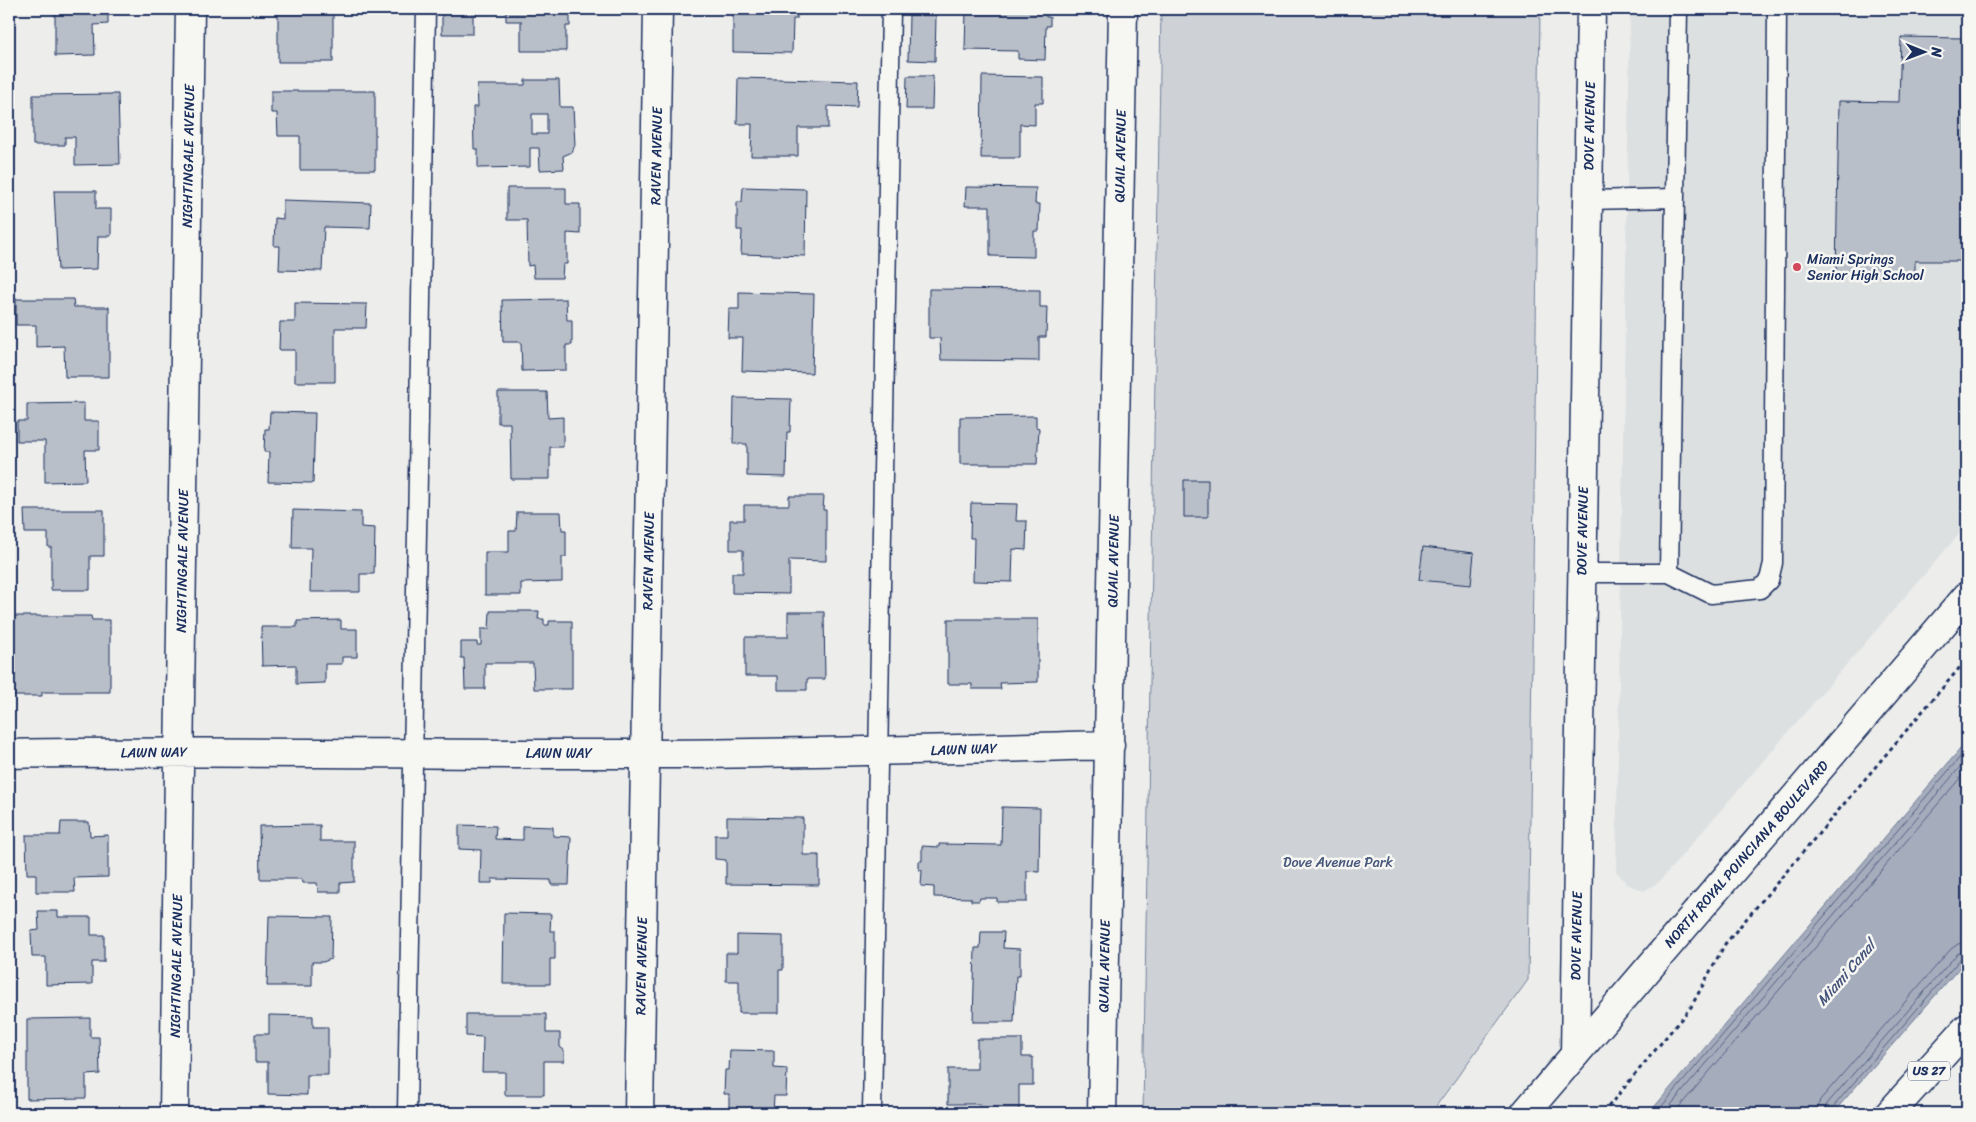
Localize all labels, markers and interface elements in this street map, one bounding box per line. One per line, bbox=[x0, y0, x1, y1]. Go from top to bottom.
north arrow bbox=[1898, 28, 1948, 78]
text: N bbox=[1924, 46, 1949, 58]
street label: DOVE AVENUE bbox=[1576, 80, 1603, 171]
street label: NIGHTINGALE AVENUE bbox=[175, 83, 202, 228]
street label: RAVEN AVENUE bbox=[643, 105, 670, 205]
street label: QUAIL AVENUE bbox=[1107, 108, 1134, 203]
place label: Miami Springs Senior High School bbox=[1807, 247, 1925, 288]
marker: Miami Springs Senior High School bbox=[1791, 261, 1803, 273]
street label: DOVE AVENUE bbox=[1569, 485, 1596, 576]
street label: NIGHTINGALE AVENUE bbox=[169, 488, 196, 633]
street label: RAVEN AVENUE bbox=[635, 510, 662, 610]
street label: QUAIL AVENUE bbox=[1100, 513, 1127, 608]
street label: LAWN WAY bbox=[930, 736, 999, 763]
street label: LAWN WAY bbox=[120, 739, 189, 766]
street label: LAWN WAY bbox=[526, 741, 594, 766]
street label: NORTH ROYAL POINCIANA BOULEVARD bbox=[1658, 754, 1836, 954]
park label: Dove Avenue Park bbox=[1283, 850, 1394, 875]
street label: DOVE AVENUE bbox=[1563, 890, 1590, 981]
street label: NIGHTINGALE AVENUE bbox=[163, 893, 190, 1038]
street label: RAVEN AVENUE bbox=[628, 915, 655, 1015]
street label: QUAIL AVENUE bbox=[1091, 918, 1118, 1013]
water label: Miami Canal bbox=[1810, 931, 1885, 1012]
road number: US 27 bbox=[1908, 1062, 1950, 1080]

